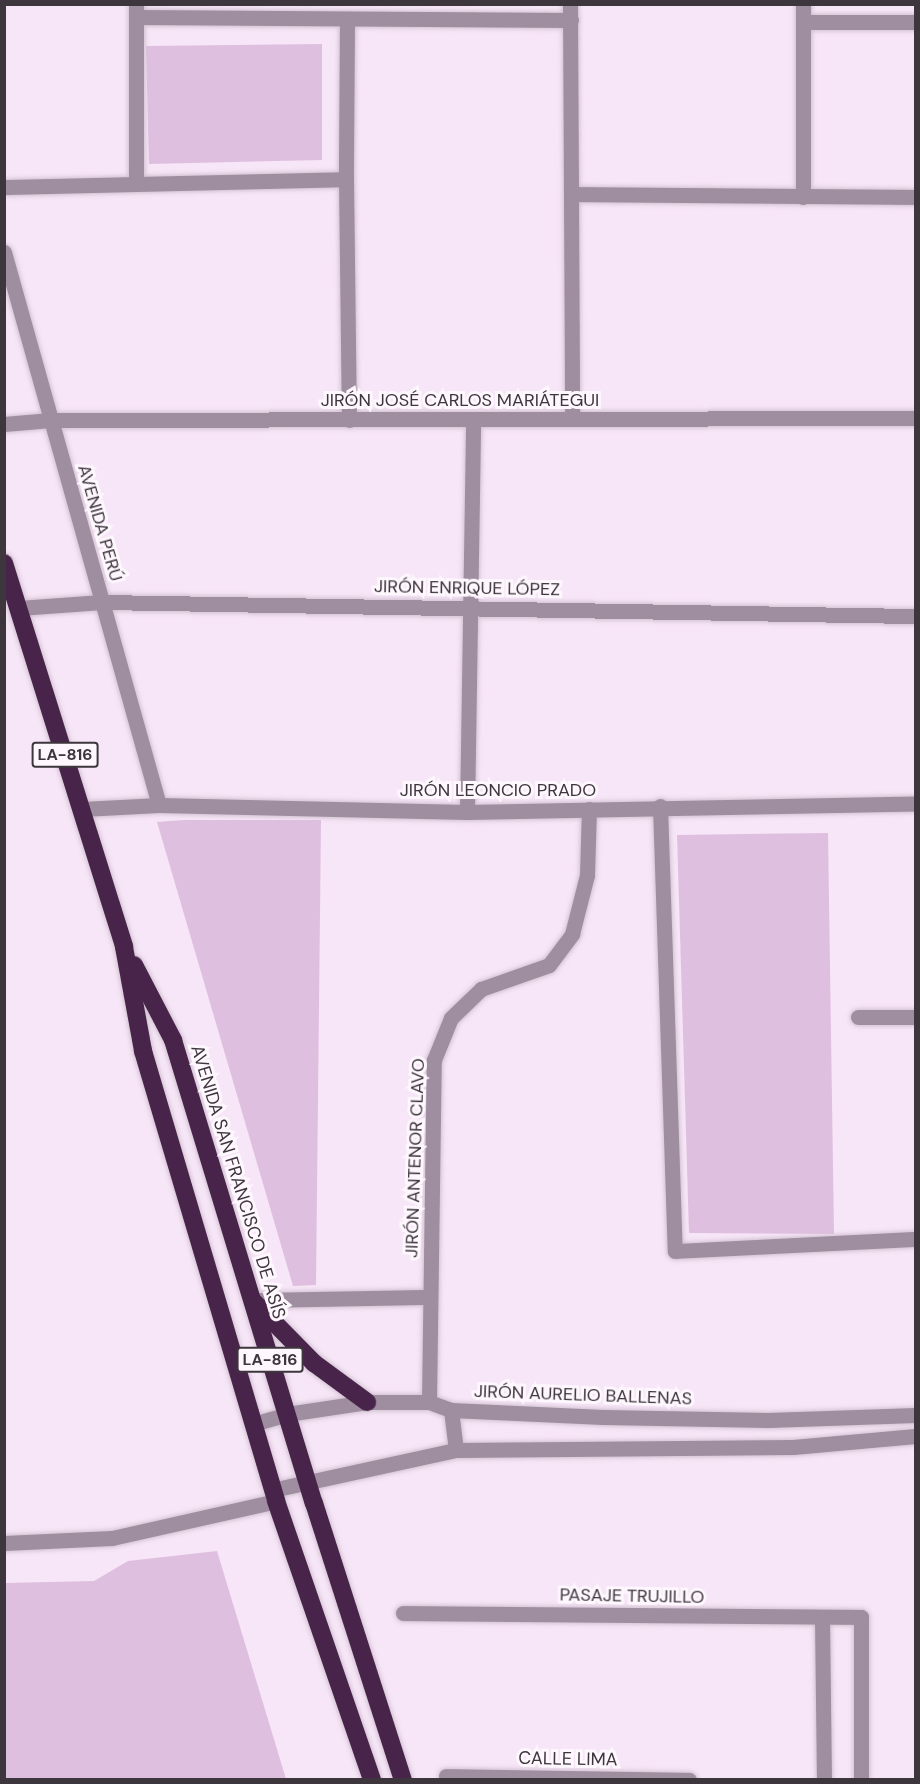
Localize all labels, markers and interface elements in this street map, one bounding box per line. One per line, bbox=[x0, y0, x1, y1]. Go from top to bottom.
street label: JIRÓN JOSÉ CARLOS MARIÁTEGUI bbox=[321, 389, 599, 411]
street label: AVENIDA PERÚ bbox=[73, 462, 127, 584]
street label: JIRÓN ENRIQUE LÓPEZ bbox=[374, 576, 560, 600]
road number: LA-816 bbox=[31, 742, 100, 768]
street label: JIRÓN LEONCIO PRADO bbox=[400, 779, 596, 801]
street label: AVENIDA SAN FRANCISCO DE ASÍS bbox=[186, 1042, 290, 1322]
street label: JIRÓN ANTENOR CLAVO bbox=[401, 1058, 429, 1258]
road number: LA-816 bbox=[236, 1347, 304, 1373]
street label: JIRÓN AURELIO BALLENAS bbox=[474, 1380, 692, 1410]
street label: PASAJE TRUJILLO bbox=[559, 1584, 705, 1608]
street label: CALLE LIMA bbox=[518, 1747, 618, 1771]

